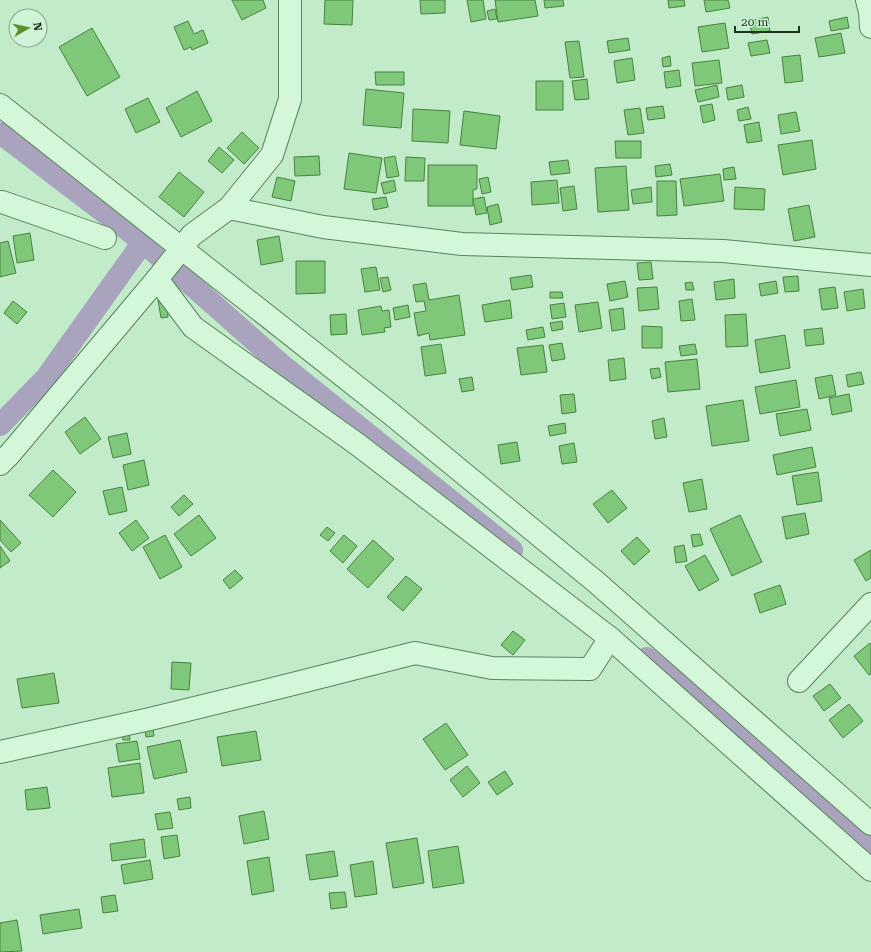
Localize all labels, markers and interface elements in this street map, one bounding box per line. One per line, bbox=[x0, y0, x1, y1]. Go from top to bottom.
north arrow bbox=[8, 8, 48, 48]
scale bar bbox=[735, 8, 799, 34]
text: 20 m bbox=[741, 15, 768, 29]
text: N bbox=[30, 21, 45, 32]

